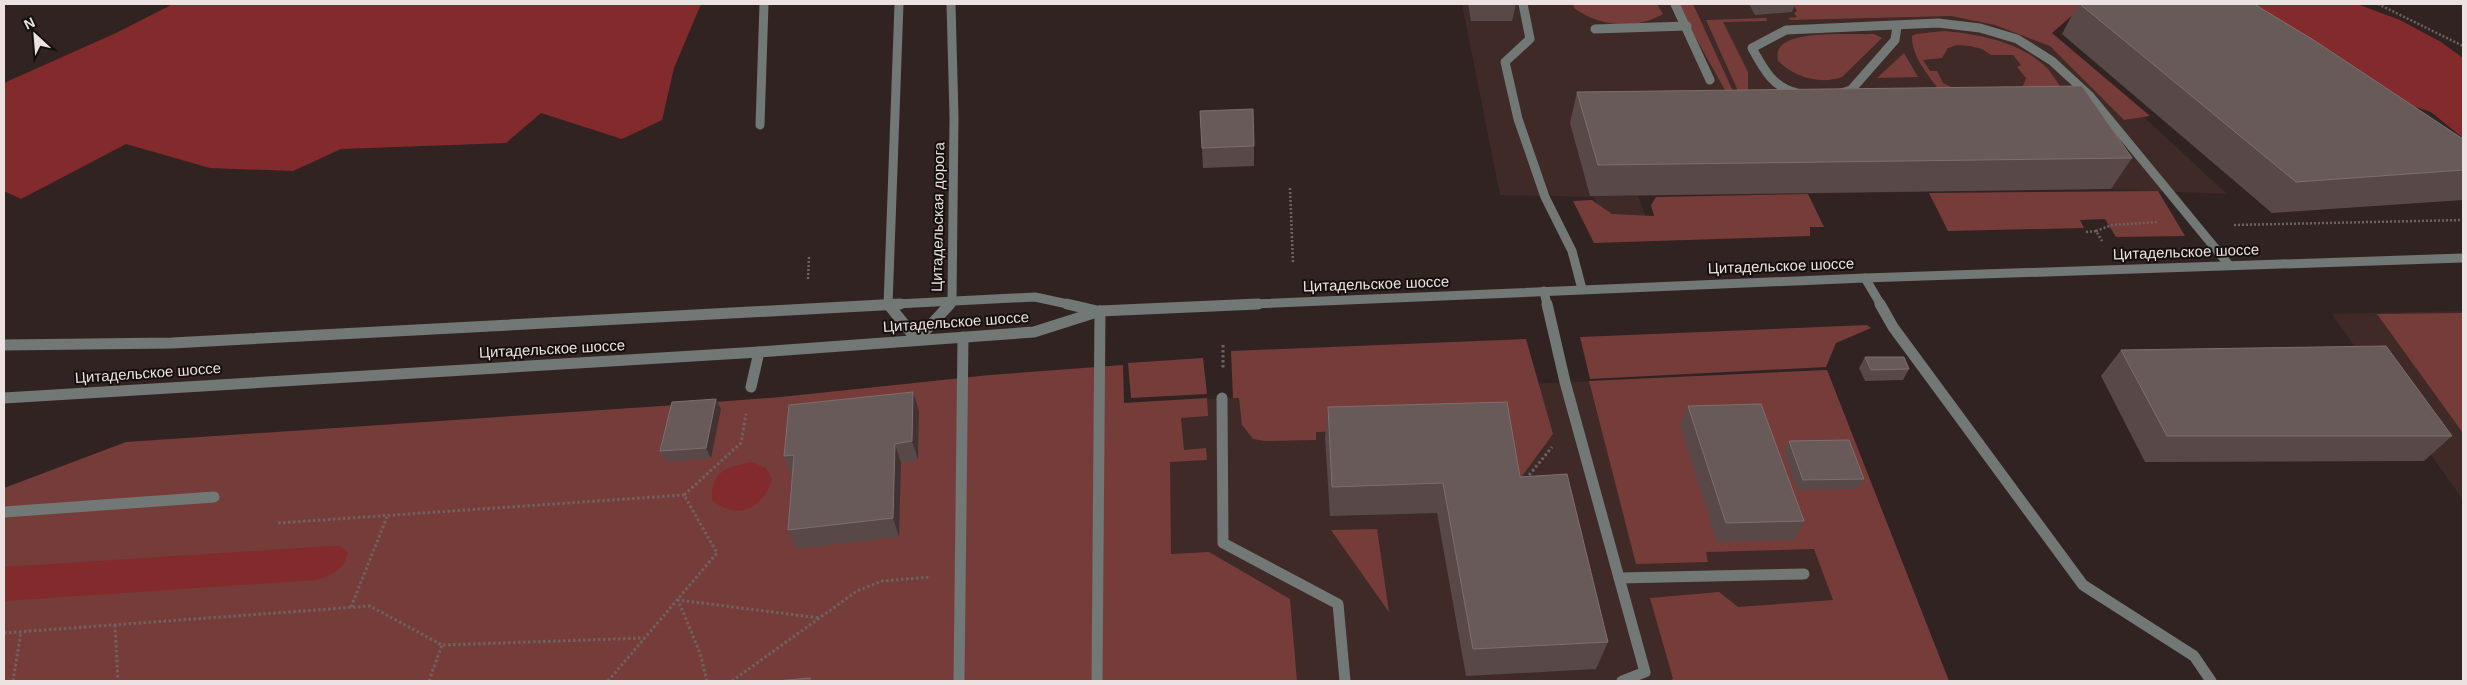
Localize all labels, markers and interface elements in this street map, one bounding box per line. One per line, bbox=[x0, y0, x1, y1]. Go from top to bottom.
north arrow bbox=[10, 10, 60, 60]
text: N bbox=[21, 14, 37, 33]
street label: Цитадельская дорога bbox=[928, 141, 947, 292]
street label: Цитадельское шоссе bbox=[2112, 240, 2259, 263]
street label: Цитадельское шоссе bbox=[1707, 254, 1854, 277]
street label: Цитадельское шоссе bbox=[1302, 272, 1449, 295]
street label: Цитадельское шоссе bbox=[882, 308, 1030, 335]
street label: Цитадельское шоссе bbox=[478, 336, 626, 361]
street label: Цитадельское шоссе bbox=[74, 359, 222, 386]

